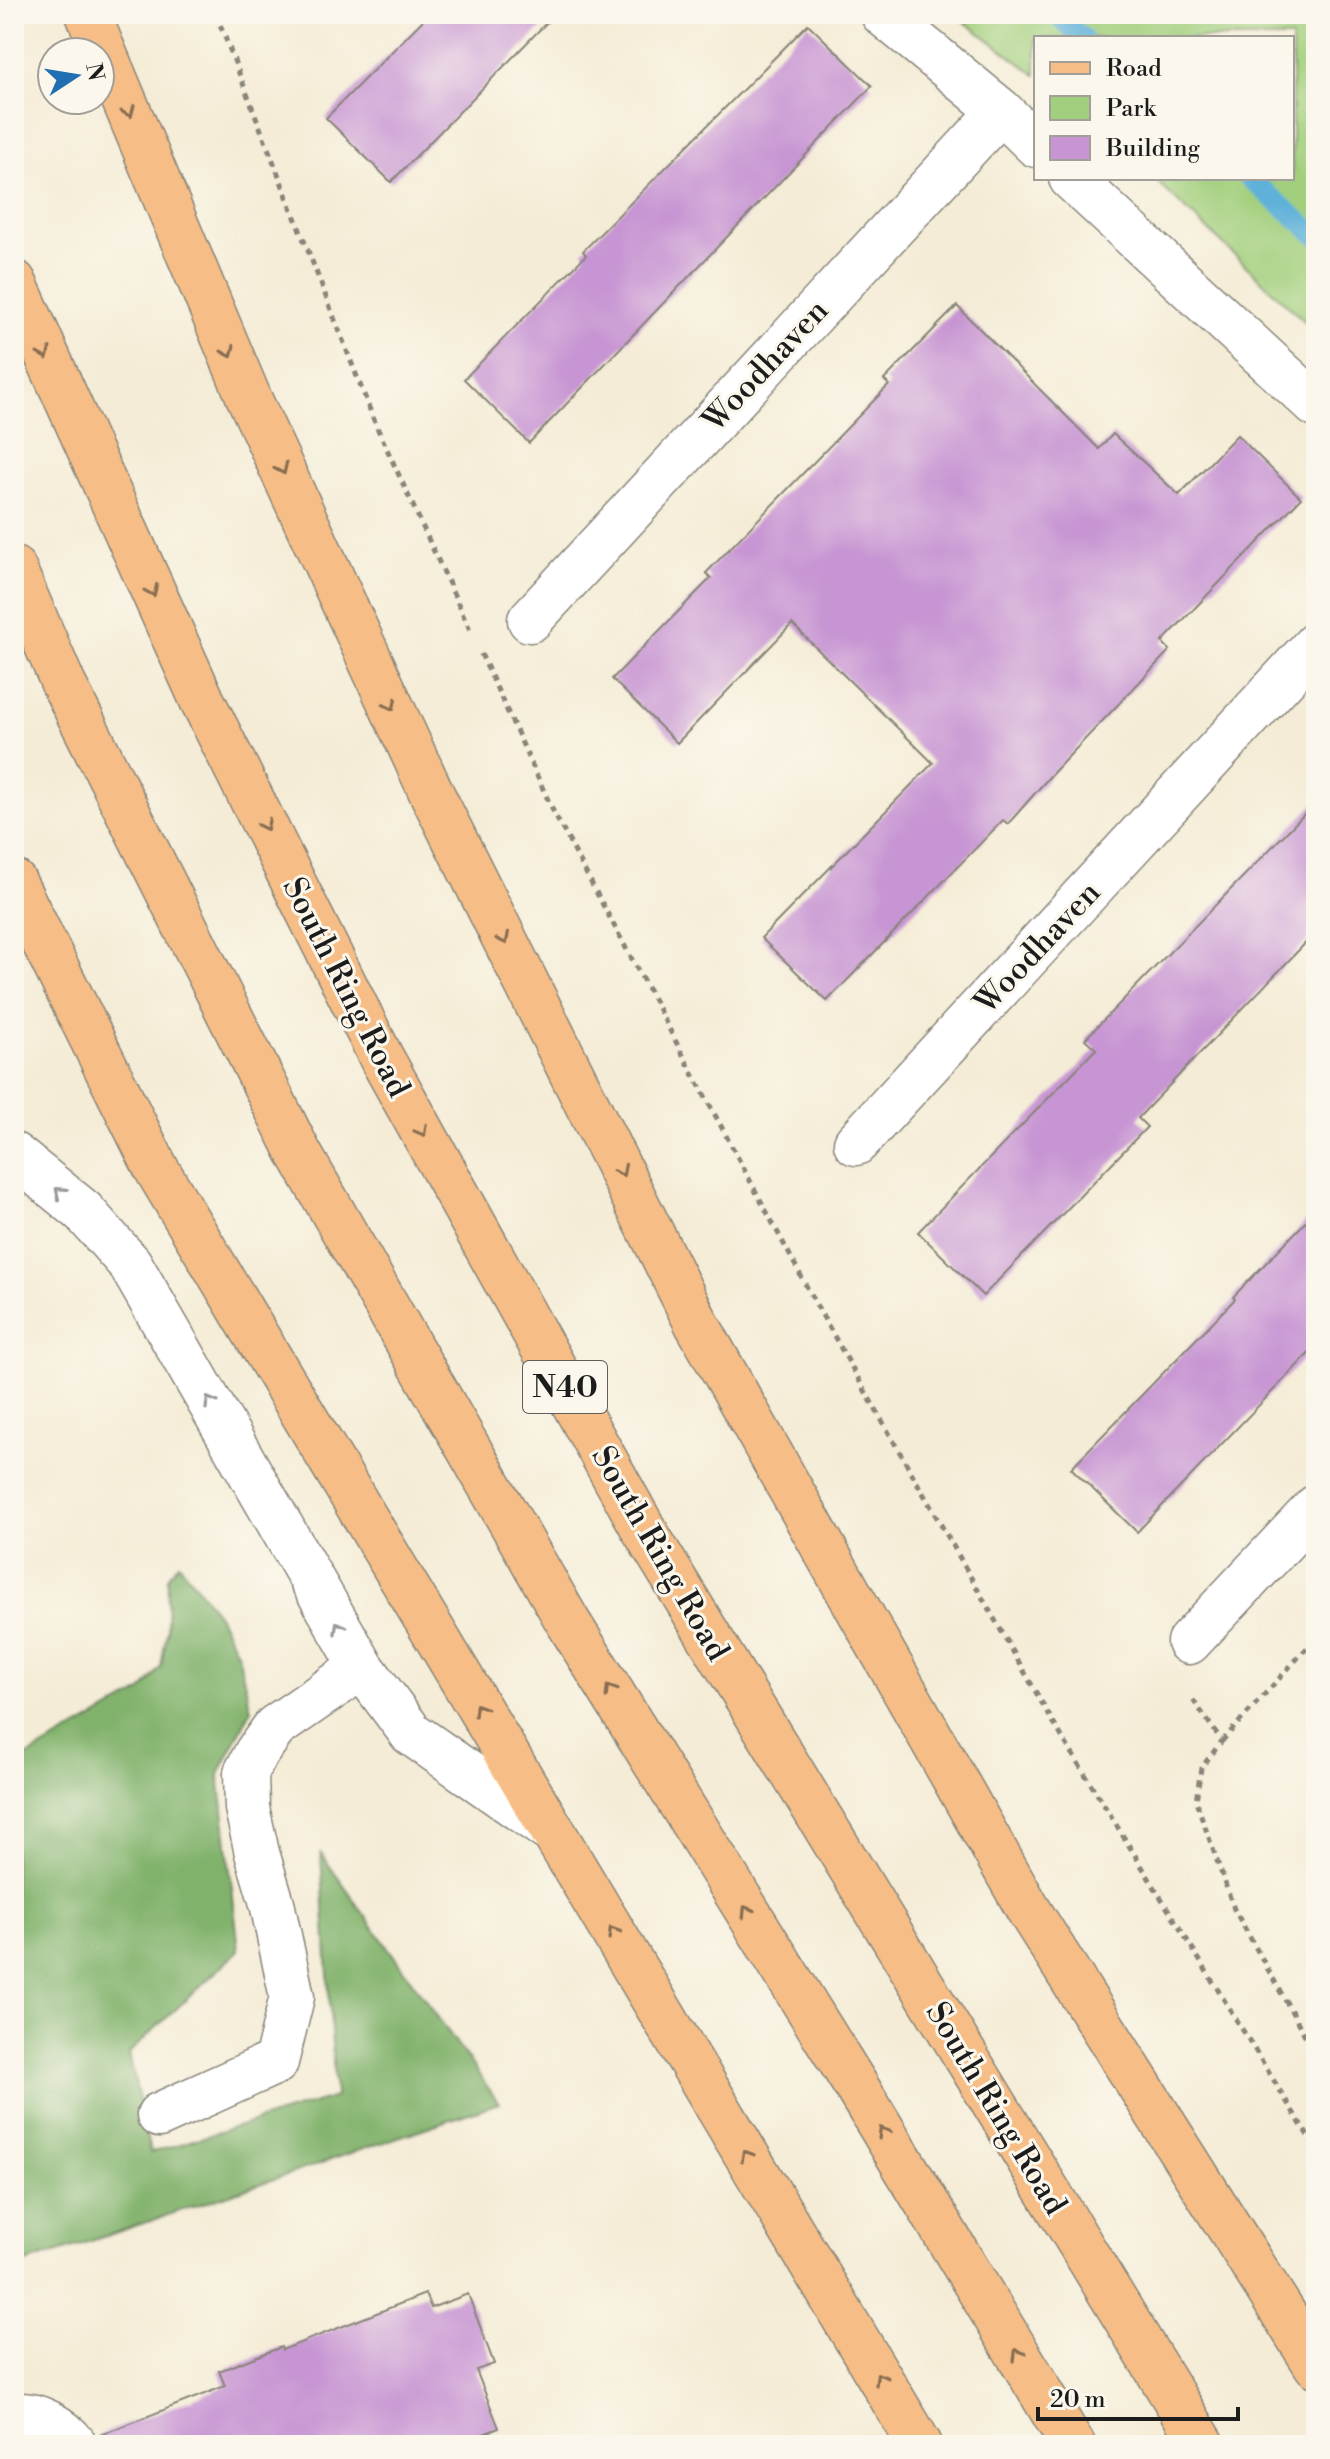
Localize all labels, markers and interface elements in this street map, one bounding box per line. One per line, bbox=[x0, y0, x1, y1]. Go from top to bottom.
north arrow bbox=[36, 36, 116, 116]
legend bbox=[1034, 36, 1294, 180]
text: Road bbox=[1106, 54, 1162, 84]
text: N bbox=[79, 61, 109, 84]
text: Park bbox=[1106, 94, 1157, 124]
one-way arrow bbox=[119, 104, 135, 118]
text: Building bbox=[1105, 134, 1200, 164]
street label: Woodhaven bbox=[694, 291, 837, 441]
one-way arrow bbox=[220, 344, 236, 358]
one-way arrow bbox=[35, 346, 51, 360]
one-way arrow bbox=[272, 461, 288, 475]
one-way arrow bbox=[142, 582, 158, 597]
one-way arrow bbox=[381, 697, 397, 711]
one-way arrow bbox=[255, 816, 270, 831]
street label: South Ring Road bbox=[274, 871, 419, 1104]
street label: Woodhaven bbox=[966, 873, 1109, 1023]
one-way arrow bbox=[495, 930, 510, 945]
one-way arrow bbox=[412, 1122, 428, 1136]
one-way arrow bbox=[611, 1163, 626, 1178]
one-way arrow bbox=[55, 1187, 69, 1202]
road number: N40 bbox=[523, 1361, 607, 1413]
one-way arrow bbox=[204, 1396, 219, 1410]
street label: South Ring Road bbox=[583, 1439, 738, 1668]
one-way arrow bbox=[333, 1622, 349, 1636]
one-way arrow bbox=[604, 1684, 619, 1699]
one-way arrow bbox=[474, 1703, 489, 1718]
one-way arrow bbox=[741, 1905, 756, 1920]
one-way arrow bbox=[607, 1926, 623, 1941]
street label: South Ring Road bbox=[917, 1995, 1075, 2222]
one-way arrow bbox=[878, 2126, 893, 2141]
one-way arrow bbox=[740, 2149, 756, 2164]
one-way arrow bbox=[1012, 2348, 1028, 2363]
scale bar bbox=[1038, 2371, 1238, 2421]
one-way arrow bbox=[874, 2372, 889, 2387]
text: 20 m bbox=[1050, 2385, 1106, 2415]

